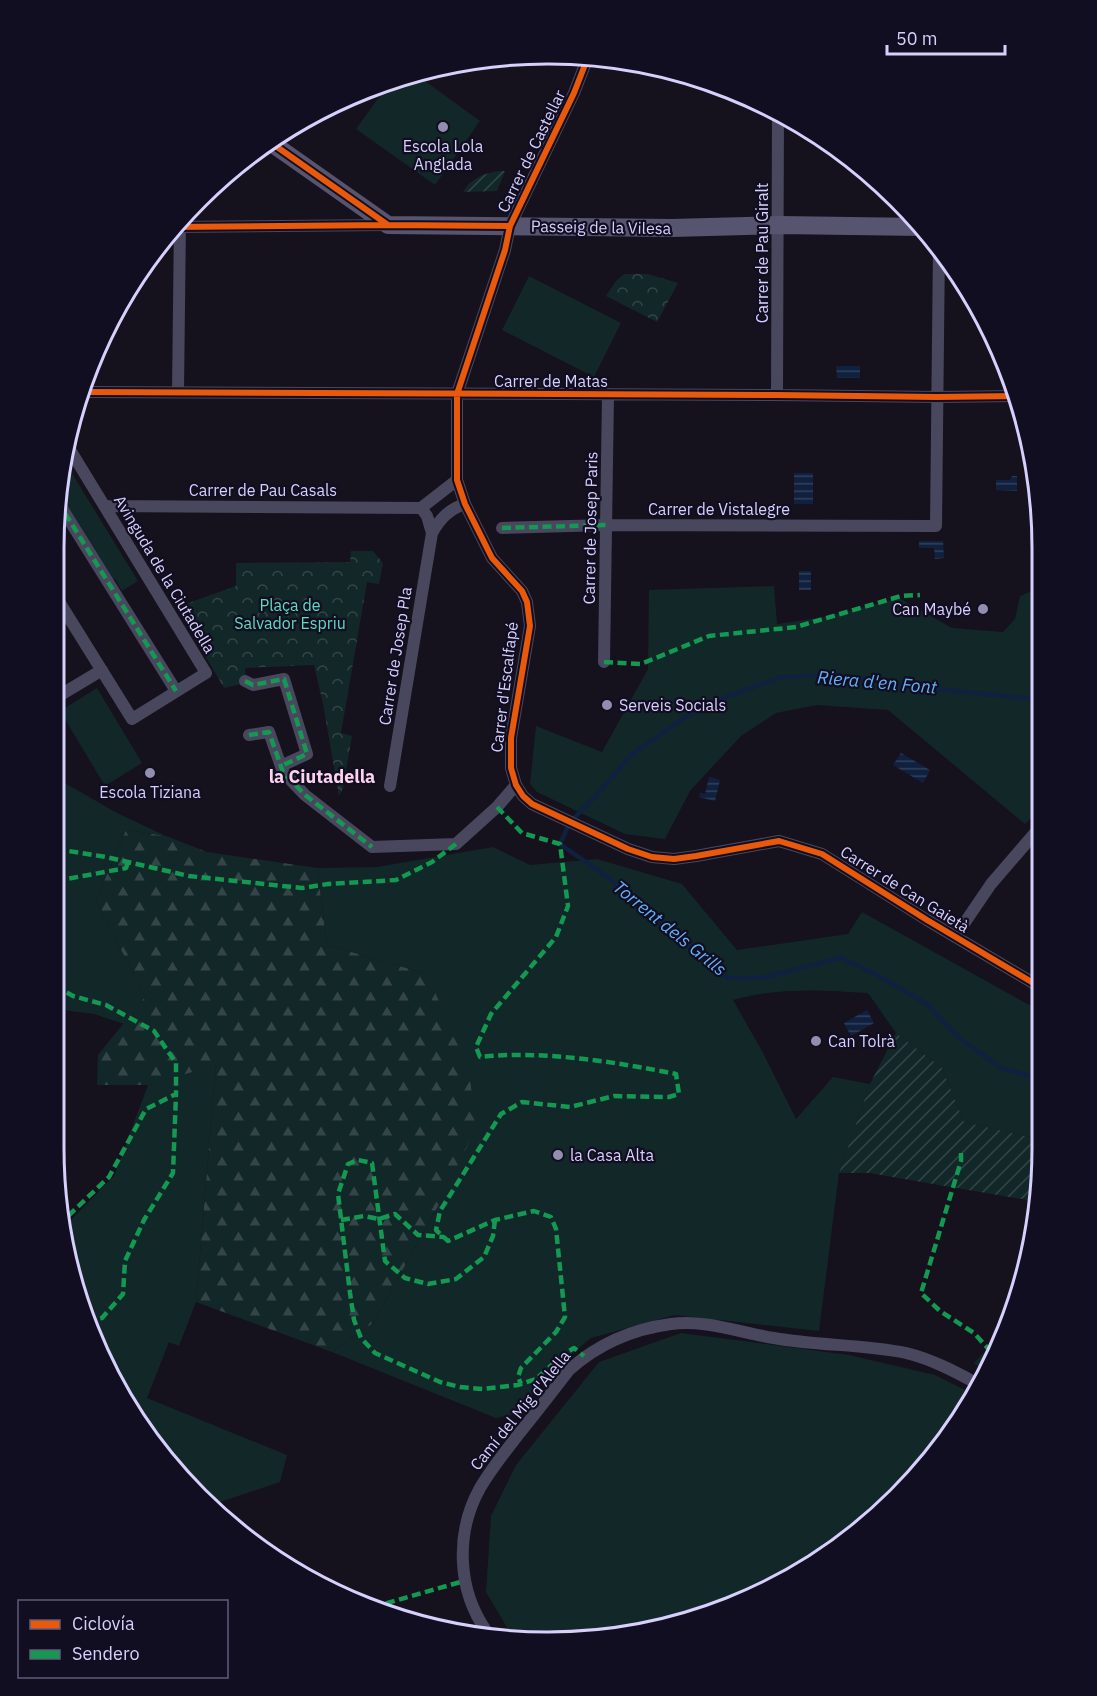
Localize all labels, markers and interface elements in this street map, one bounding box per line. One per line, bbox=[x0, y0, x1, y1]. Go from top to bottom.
scale bar bbox=[887, 18, 1006, 56]
text: 50 m bbox=[896, 27, 938, 50]
street label: Carrer de Castellar bbox=[493, 86, 569, 216]
marker: Escola Lola Anglada bbox=[436, 120, 450, 134]
place label: Escola Lola Anglada bbox=[403, 136, 484, 174]
street label: Carrer de Pau Giralt bbox=[752, 183, 772, 323]
street label: Passeig de la Vilesa bbox=[531, 216, 672, 238]
street label: Carrer de Matas bbox=[494, 371, 608, 391]
street label: Carrer de Josep Paris bbox=[579, 451, 601, 605]
street label: Carrer de Pau Casals bbox=[189, 480, 337, 500]
street label: Avinguda de la Ciutadella bbox=[110, 491, 220, 657]
street label: Carrer de Vistalegre bbox=[648, 499, 790, 519]
street label: Carrer de Josep Pla bbox=[374, 585, 416, 727]
park label: Plaça de Salvador Espriu bbox=[234, 595, 346, 633]
place label: Can Maybé bbox=[892, 599, 971, 619]
marker: Can Maybé bbox=[976, 602, 990, 616]
street label: Carrer d'Escalfapé bbox=[486, 620, 522, 754]
water label: Riera d'en Font bbox=[816, 665, 939, 699]
place label: Serveis Socials bbox=[619, 695, 726, 715]
marker: Serveis Socials bbox=[600, 698, 614, 712]
district label: la Ciutadella bbox=[269, 765, 375, 788]
marker: Escola Tiziana bbox=[143, 766, 157, 780]
place label: Escola Tiziana bbox=[99, 782, 201, 802]
street label: Carrer de Can Gaietà bbox=[837, 841, 974, 937]
water label: Torrent dels Grills bbox=[609, 875, 731, 981]
place label: Can Tolrà bbox=[828, 1031, 896, 1051]
marker: Can Tolrà bbox=[809, 1034, 823, 1048]
place label: la Casa Alta bbox=[570, 1145, 654, 1165]
marker: la Casa Alta bbox=[551, 1148, 565, 1162]
street label: Camí del Mig d'Alella bbox=[465, 1346, 575, 1474]
legend bbox=[18, 1600, 228, 1678]
text: Ciclovía bbox=[72, 1612, 135, 1635]
text: Sendero bbox=[72, 1642, 139, 1665]

